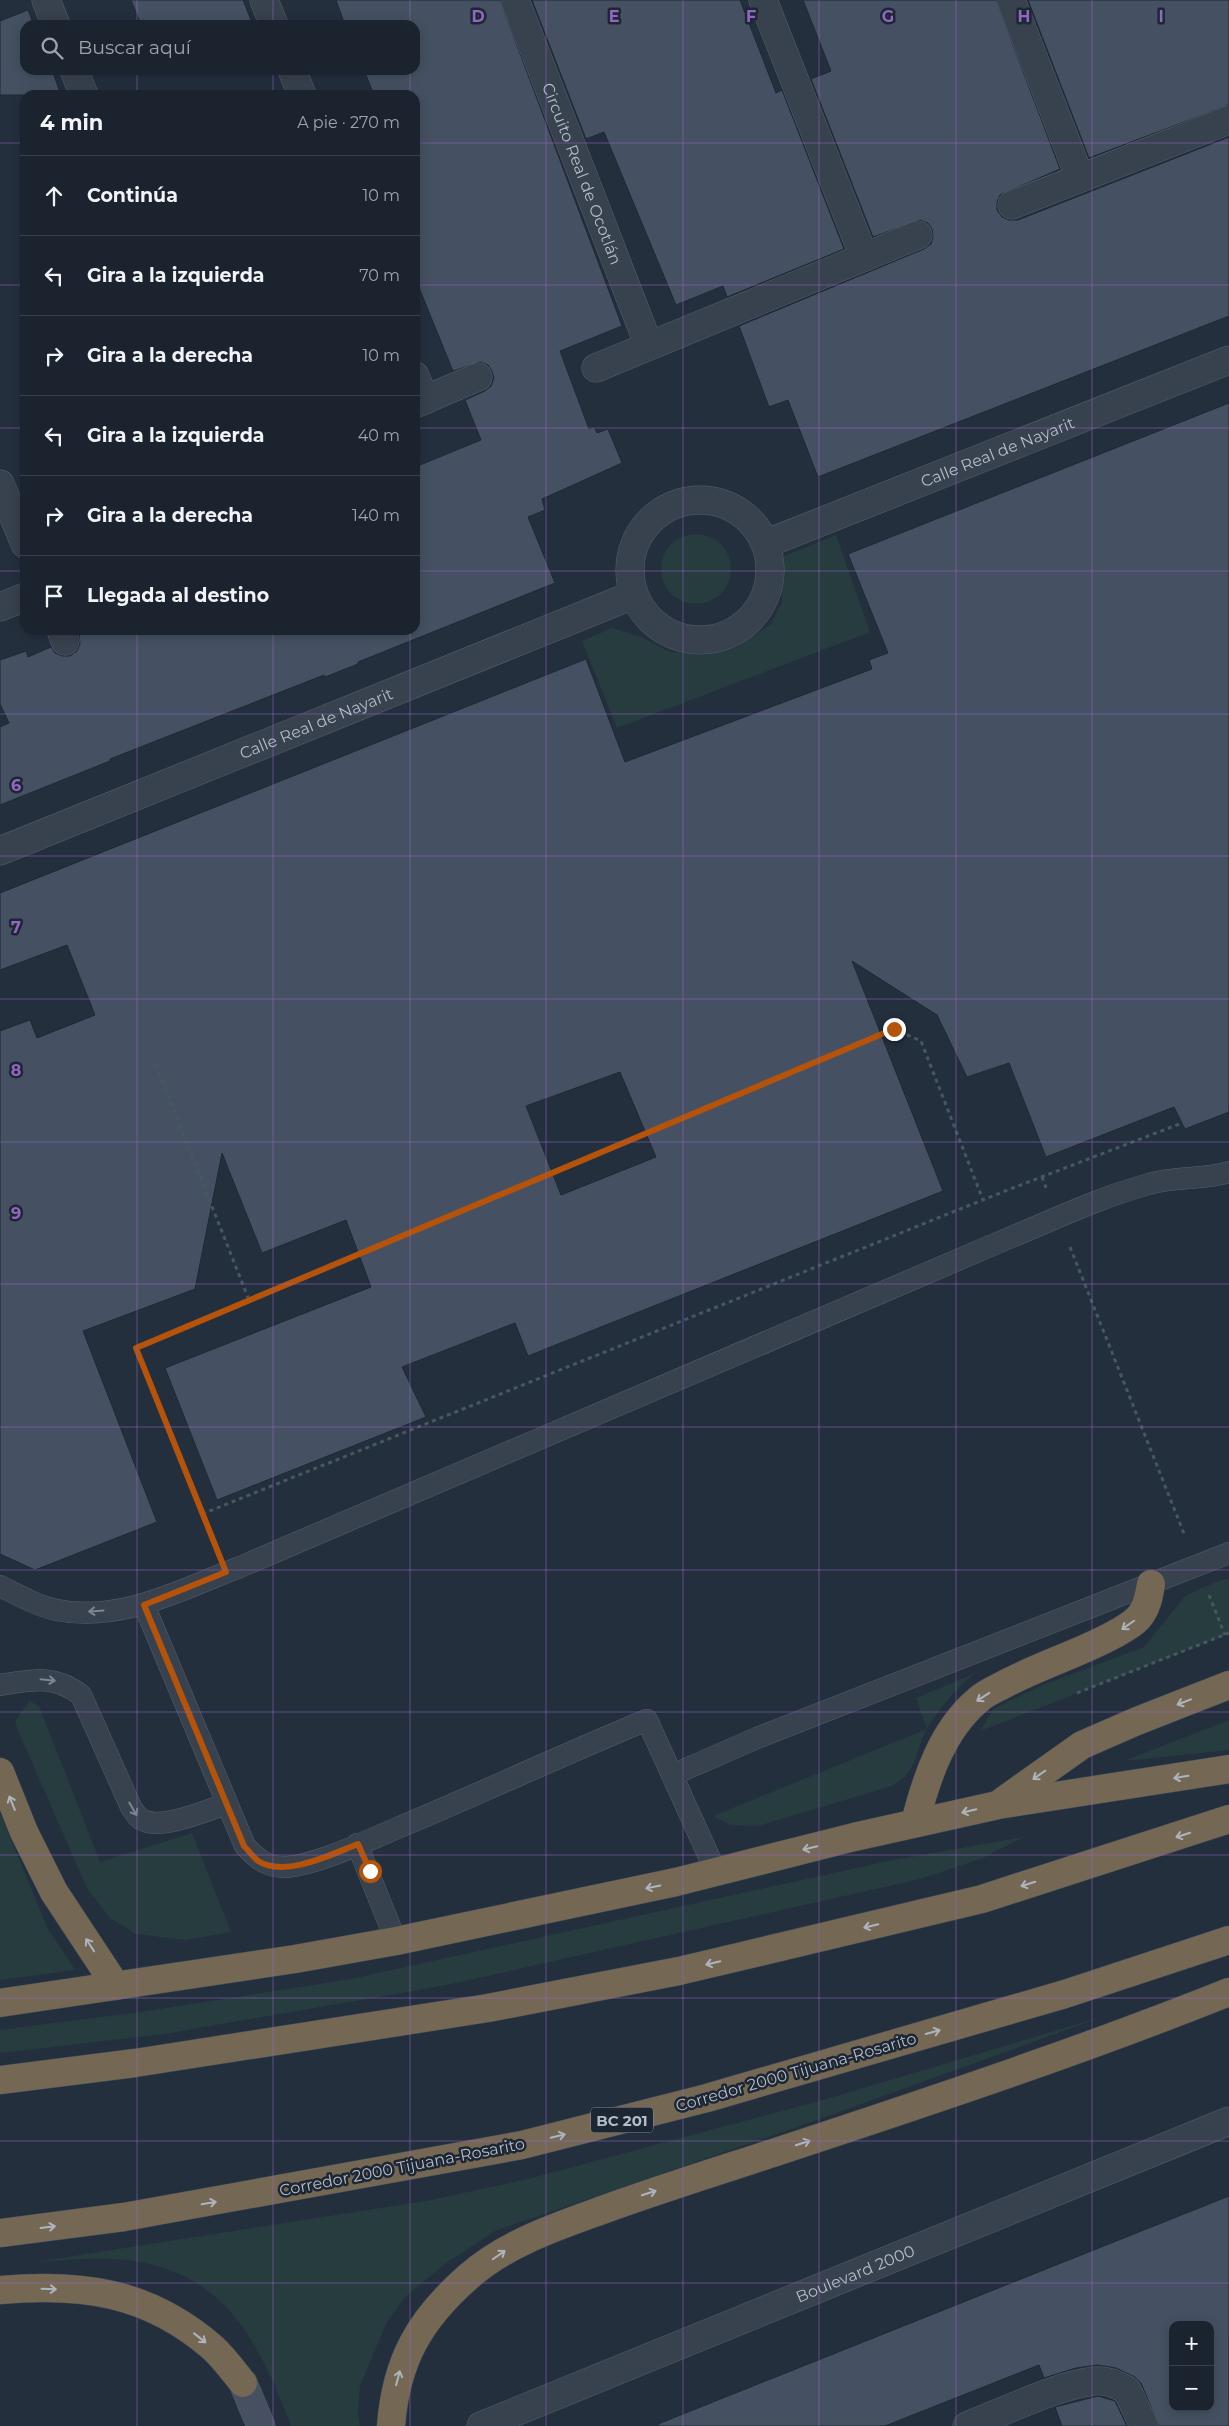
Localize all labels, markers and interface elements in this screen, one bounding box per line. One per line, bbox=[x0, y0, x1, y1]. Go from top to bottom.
text: D bbox=[471, 7, 485, 26]
text: E bbox=[609, 7, 619, 26]
text: F bbox=[746, 7, 756, 26]
text: G bbox=[882, 7, 894, 26]
text: H bbox=[1018, 7, 1030, 26]
text: I bbox=[1158, 7, 1164, 26]
search box bbox=[20, 20, 420, 75]
icon: search bbox=[38, 34, 66, 62]
text: Buscar aquí bbox=[78, 36, 191, 59]
street label: Circuito Real de Ocotlán bbox=[538, 80, 626, 267]
text: 4 min bbox=[40, 110, 103, 135]
text: A pie · 270 m bbox=[297, 113, 400, 132]
icon: ahead bbox=[40, 182, 68, 210]
text: Continúa bbox=[87, 184, 178, 207]
text: 10 m bbox=[362, 186, 400, 205]
icon: left bbox=[40, 262, 68, 290]
text: Gira a la izquierda bbox=[87, 264, 265, 287]
text: 70 m bbox=[359, 266, 400, 285]
icon: right bbox=[40, 342, 68, 370]
text: Gira a la derecha bbox=[87, 344, 253, 367]
text: 10 m bbox=[362, 346, 400, 365]
street label: Calle Real de Nayarit bbox=[918, 413, 1078, 491]
icon: left bbox=[40, 422, 68, 450]
text: Gira a la izquierda bbox=[87, 424, 265, 447]
text: 40 m bbox=[358, 426, 400, 445]
icon: right bbox=[40, 502, 68, 530]
text: Gira a la derecha bbox=[87, 504, 253, 527]
text: 140 m bbox=[352, 506, 400, 525]
icon: arrive bbox=[40, 582, 68, 610]
text: Llegada al destino bbox=[87, 584, 269, 607]
street label: Calle Real de Nayarit bbox=[237, 683, 396, 763]
text: 6 bbox=[11, 776, 21, 795]
text: 7 bbox=[11, 918, 21, 937]
route end bbox=[883, 1018, 906, 1041]
text: 8 bbox=[11, 1061, 21, 1080]
text: 9 bbox=[11, 1204, 21, 1223]
one-way arrow bbox=[88, 1607, 104, 1616]
one-way arrow bbox=[1122, 1620, 1136, 1630]
one-way arrow bbox=[40, 1675, 56, 1685]
one-way arrow bbox=[976, 1691, 990, 1702]
one-way arrow bbox=[1176, 1699, 1191, 1708]
one-way arrow bbox=[1033, 1770, 1047, 1781]
one-way arrow bbox=[1173, 1772, 1189, 1782]
one-way arrow bbox=[7, 1796, 17, 1811]
one-way arrow bbox=[128, 1801, 138, 1815]
one-way arrow bbox=[961, 1807, 977, 1817]
one-way arrow bbox=[1176, 1831, 1191, 1840]
one-way arrow bbox=[803, 1844, 819, 1853]
route start bbox=[359, 1860, 382, 1883]
one-way arrow bbox=[1020, 1880, 1036, 1890]
one-way arrow bbox=[645, 1883, 661, 1892]
one-way arrow bbox=[863, 1922, 879, 1931]
one-way arrow bbox=[85, 1939, 95, 1953]
one-way arrow bbox=[705, 1959, 721, 1968]
one-way arrow bbox=[925, 2027, 941, 2037]
street label: Corredor 2000 Tijuana-Rosarito bbox=[673, 2028, 919, 2116]
road number: BC 201 bbox=[591, 2108, 653, 2132]
one-way arrow bbox=[549, 2131, 565, 2140]
street label: Corredor 2000 Tijuana-Rosarito bbox=[278, 2134, 526, 2200]
one-way arrow bbox=[795, 2138, 810, 2147]
one-way arrow bbox=[640, 2188, 656, 2198]
one-way arrow bbox=[201, 2197, 217, 2207]
one-way arrow bbox=[40, 2222, 56, 2232]
street label: Boulevard 2000 bbox=[793, 2241, 917, 2306]
one-way arrow bbox=[491, 2250, 505, 2260]
one-way arrow bbox=[40, 2284, 56, 2294]
map controls bbox=[1169, 2321, 1214, 2411]
button: + bbox=[1169, 2321, 1214, 2366]
one-way arrow bbox=[193, 2332, 206, 2343]
button: − bbox=[1169, 2366, 1214, 2411]
one-way arrow bbox=[393, 2370, 403, 2386]

